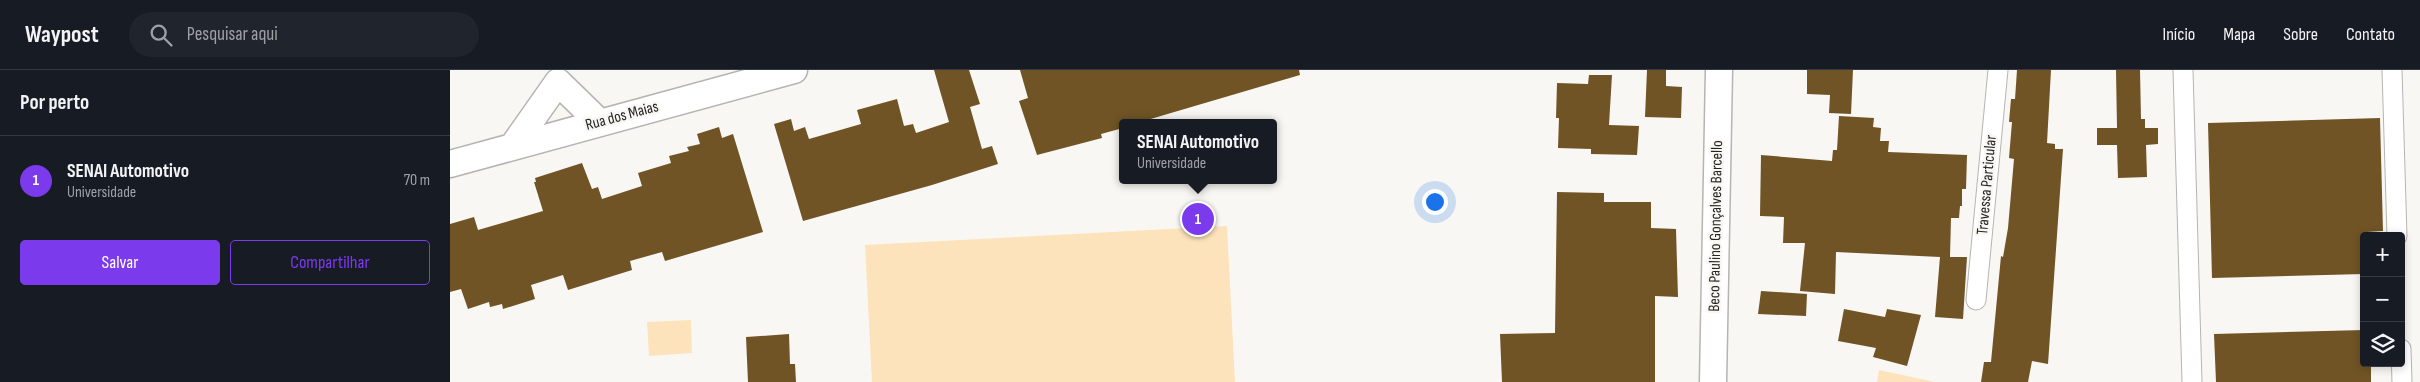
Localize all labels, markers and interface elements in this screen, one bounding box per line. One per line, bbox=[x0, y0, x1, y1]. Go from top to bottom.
search box bbox=[129, 12, 479, 57]
text: Waypost bbox=[25, 20, 99, 49]
icon: search bbox=[147, 21, 175, 49]
text: Pesquisar aqui bbox=[187, 23, 278, 46]
text: Início bbox=[2163, 24, 2195, 45]
text: Mapa bbox=[2223, 24, 2255, 45]
text: Sobre bbox=[2283, 24, 2318, 45]
text: Contato bbox=[2346, 24, 2395, 45]
text: Por perto bbox=[20, 90, 89, 115]
street label: Rua dos Maias bbox=[583, 97, 661, 135]
popup bbox=[1119, 119, 1277, 184]
text: SENAI Automotivo bbox=[1137, 131, 1259, 154]
street label: Travessa Particular bbox=[1973, 134, 2001, 236]
street label: Beco Paulino Gonçalves Barcello bbox=[1705, 140, 1727, 312]
text: Universidade bbox=[1137, 154, 1206, 173]
text: SENAI Automotivo bbox=[67, 160, 189, 183]
text: 1 bbox=[33, 171, 39, 190]
text: 70 m bbox=[404, 171, 430, 190]
text: Universidade bbox=[67, 183, 136, 202]
your location bbox=[1422, 189, 1448, 215]
pin: 1 bbox=[1182, 200, 1214, 238]
map controls bbox=[2360, 232, 2405, 367]
button: + bbox=[2360, 232, 2405, 277]
button: Salvar bbox=[20, 240, 220, 285]
button: Compartilhar bbox=[230, 240, 430, 285]
button: − bbox=[2360, 277, 2405, 322]
button: layers bbox=[2360, 322, 2405, 367]

